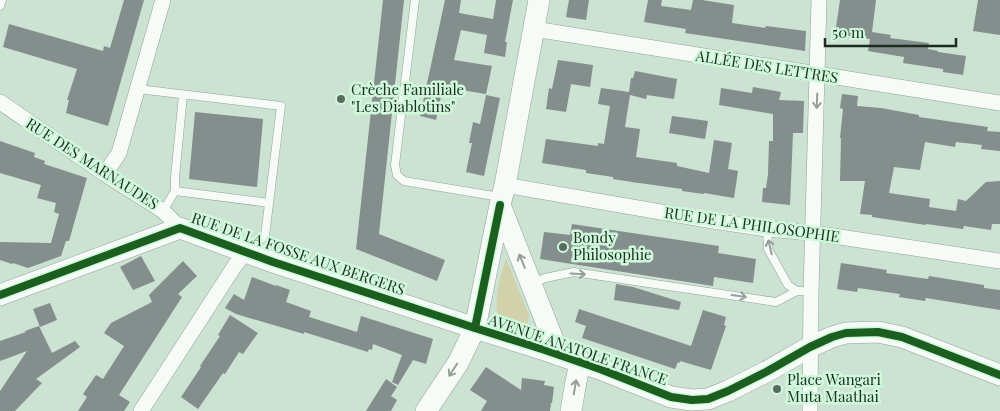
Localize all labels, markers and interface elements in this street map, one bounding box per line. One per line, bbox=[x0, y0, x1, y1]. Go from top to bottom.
scale bar bbox=[825, 15, 956, 47]
text: 50 m bbox=[832, 22, 865, 42]
street label: ALLÉE DES LETTRES bbox=[693, 45, 840, 87]
place label: Crèche Familiale "Les Diablotins" bbox=[351, 79, 464, 116]
one-way arrow bbox=[812, 92, 822, 109]
marker: Crèche Familiale "Les Diablotins" bbox=[335, 93, 347, 105]
street label: RUE DES MARNAUDES bbox=[22, 113, 163, 214]
street label: RUE DE LA PHILOSOPHIE bbox=[663, 202, 841, 246]
street label: RUE DE LA FOSSE AUX BERGERS bbox=[189, 207, 408, 299]
place label: Bondy Philosophie bbox=[573, 227, 652, 264]
one-way arrow bbox=[765, 239, 774, 255]
marker: Bondy Philosophie bbox=[557, 241, 569, 253]
one-way arrow bbox=[517, 254, 526, 269]
one-way arrow bbox=[570, 269, 586, 278]
one-way arrow bbox=[731, 292, 747, 302]
street label: AVENUE ANATOLE FRANCE bbox=[485, 309, 671, 389]
one-way arrow bbox=[448, 363, 459, 377]
place label: Place Wangari Muta Maathai bbox=[787, 369, 882, 406]
one-way arrow bbox=[570, 379, 580, 395]
marker: Place Wangari Muta Maathai bbox=[771, 383, 783, 395]

